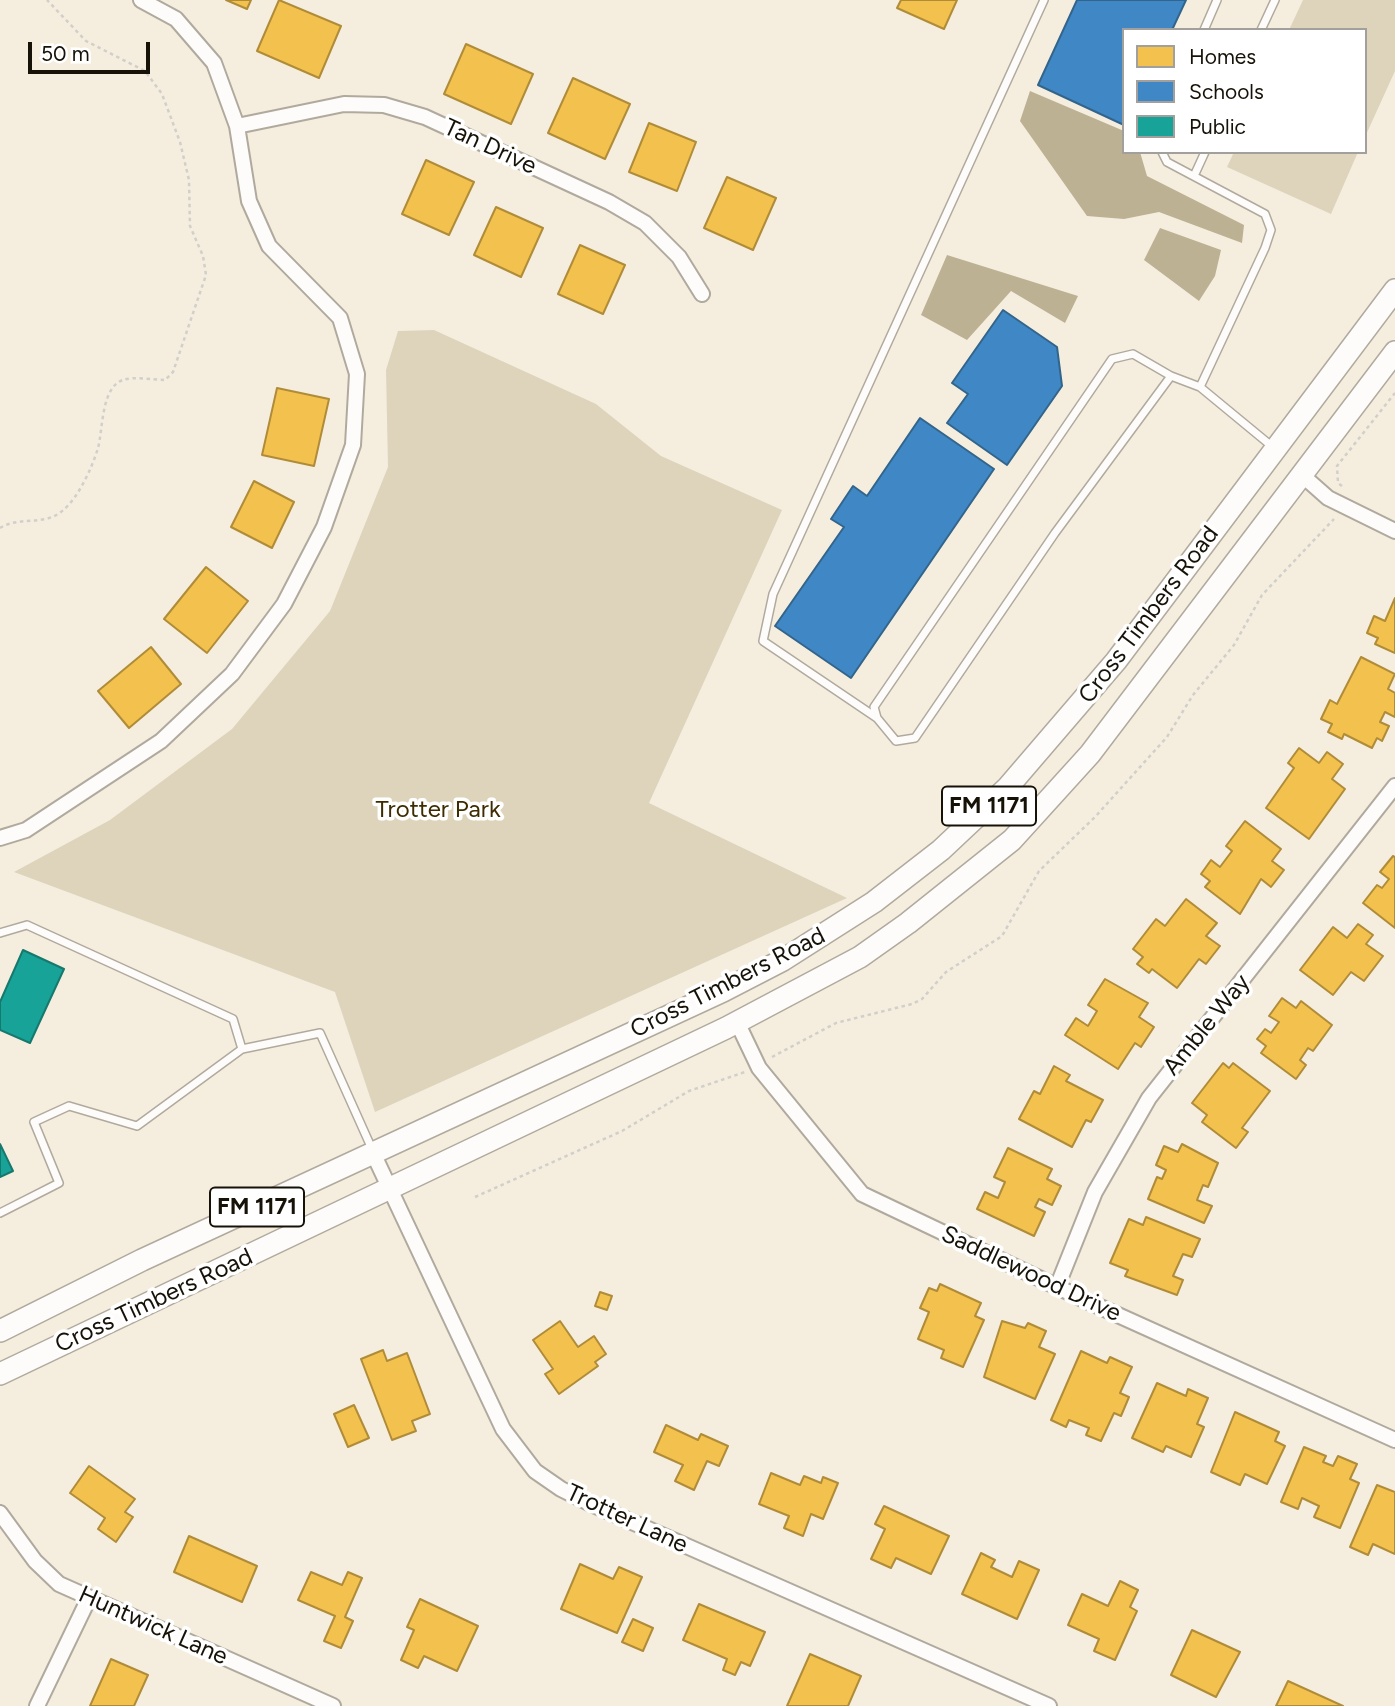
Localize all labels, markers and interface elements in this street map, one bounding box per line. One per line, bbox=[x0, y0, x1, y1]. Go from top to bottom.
scale bar bbox=[32, 28, 154, 72]
legend bbox=[1122, 28, 1367, 154]
text: 50 m bbox=[41, 41, 90, 66]
text: Homes bbox=[1189, 44, 1256, 69]
text: Schools bbox=[1189, 79, 1264, 104]
street label: Tan Drive bbox=[439, 113, 541, 181]
text: Public bbox=[1189, 114, 1246, 139]
street label: Cross Timbers Road bbox=[1073, 521, 1225, 709]
road number: FM 1171 bbox=[942, 786, 1036, 826]
park label: Trotter Park bbox=[375, 796, 501, 824]
street label: Cross Timbers Road bbox=[626, 921, 830, 1045]
street label: Amble Way bbox=[1157, 969, 1257, 1081]
road number: FM 1171 bbox=[210, 1188, 304, 1226]
street label: Saddlewood Drive bbox=[937, 1220, 1125, 1328]
street label: Cross Timbers Road bbox=[51, 1243, 257, 1359]
street label: Trotter Lane bbox=[562, 1478, 692, 1560]
street label: Huntwick Lane bbox=[74, 1580, 232, 1672]

